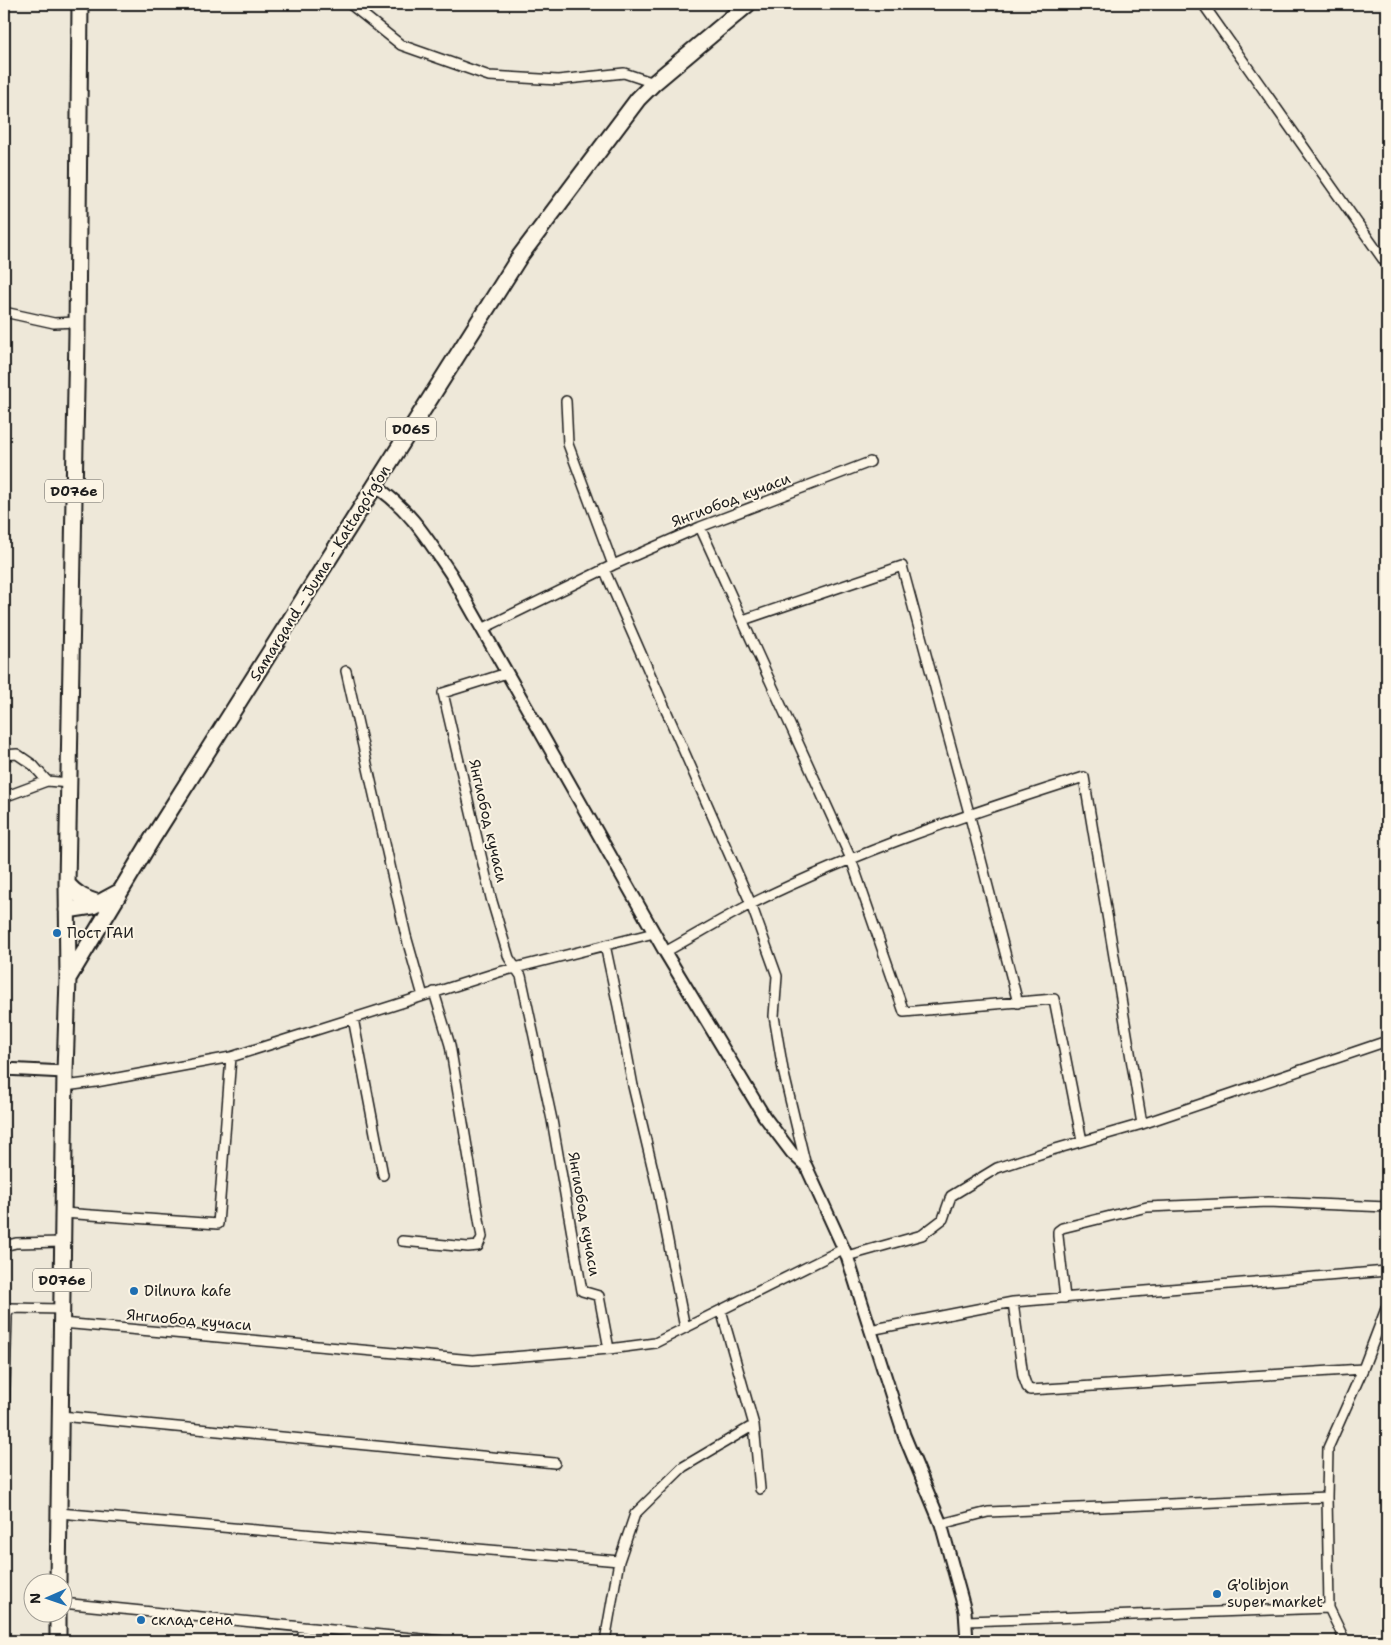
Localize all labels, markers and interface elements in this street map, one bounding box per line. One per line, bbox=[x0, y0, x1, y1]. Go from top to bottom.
road number: D065 bbox=[386, 418, 436, 440]
street label: Samarqand - Juma - Kattaqo‘rg‘on bbox=[245, 461, 395, 685]
street label: Янгиобод кучаси bbox=[669, 468, 793, 532]
road number: D076e bbox=[45, 480, 103, 502]
street label: Янгиобод кучаси bbox=[464, 757, 512, 885]
place label: Пост ГАИ bbox=[67, 923, 134, 943]
marker: Пост ГАИ bbox=[51, 927, 63, 939]
street label: Янгиобод кучаси bbox=[563, 1150, 605, 1278]
road number: D076e bbox=[33, 1268, 91, 1292]
place label: Dilnura kafe bbox=[144, 1281, 231, 1301]
marker: Dilnura kafe bbox=[128, 1285, 140, 1297]
street label: Янгиобод кучаси bbox=[125, 1305, 253, 1335]
north arrow bbox=[22, 1572, 72, 1622]
place label: G'olibjon super market bbox=[1227, 1575, 1323, 1612]
marker: G'olibjon super market bbox=[1211, 1588, 1223, 1600]
text: N bbox=[26, 1593, 44, 1604]
place label: склад сена bbox=[151, 1610, 233, 1630]
marker: склад сена bbox=[135, 1614, 147, 1626]

